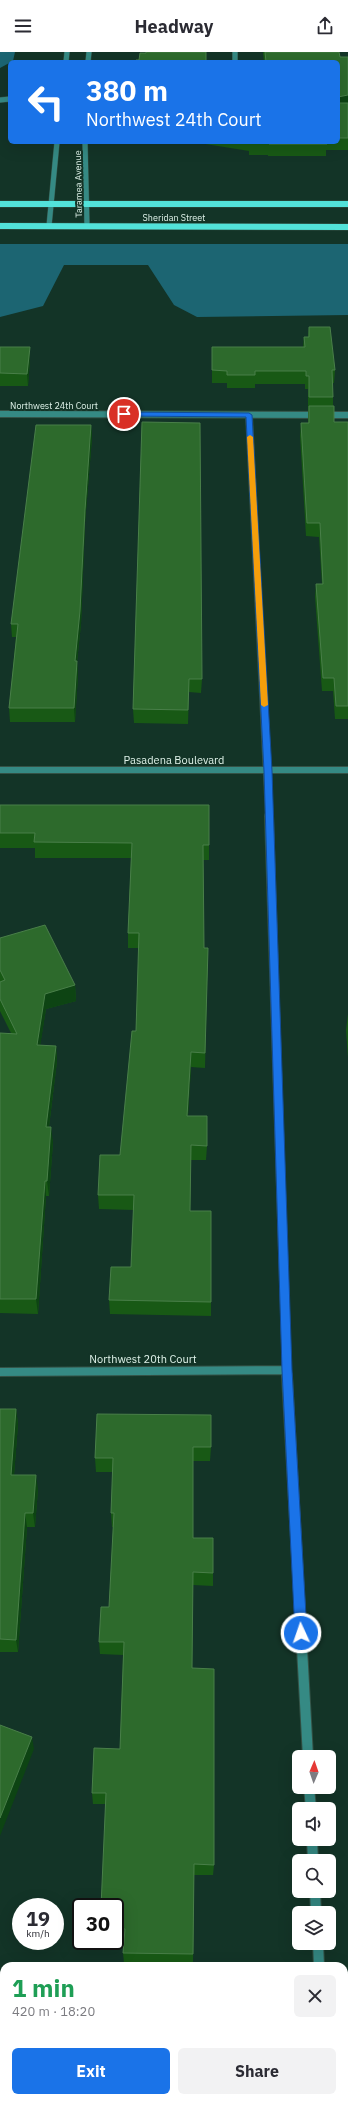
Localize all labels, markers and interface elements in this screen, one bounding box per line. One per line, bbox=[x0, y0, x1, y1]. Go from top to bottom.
icon: menu bbox=[12, 15, 34, 37]
text: Headway bbox=[135, 15, 213, 38]
icon: share bbox=[314, 15, 336, 37]
text: 380 m bbox=[86, 72, 168, 109]
icon: left bbox=[20, 76, 72, 128]
text: Northwest 24th Court bbox=[86, 108, 262, 131]
street label: Taramea Avenue bbox=[72, 150, 84, 218]
street label: Sheridan Street bbox=[143, 212, 205, 223]
pin bbox=[107, 397, 141, 431]
street label: Northwest 24th Court bbox=[10, 400, 98, 411]
icon: arrive bbox=[113, 403, 135, 425]
street label: Pasadena Boulevard bbox=[124, 753, 224, 767]
street label: Northwest 20th Court bbox=[89, 1352, 197, 1366]
position arrow bbox=[280, 1612, 322, 1654]
north arrow bbox=[292, 1750, 336, 1794]
map controls bbox=[292, 1750, 336, 1950]
button: sound bbox=[292, 1802, 336, 1846]
button: search bbox=[292, 1854, 336, 1898]
speed limit sign: 30 bbox=[72, 1898, 124, 1950]
text: 19 bbox=[26, 1905, 50, 1932]
button: layers bbox=[292, 1906, 336, 1950]
text: km/h bbox=[26, 1927, 50, 1940]
text: 1 min bbox=[12, 1972, 75, 2004]
button: close bbox=[294, 1975, 336, 2017]
text: 420 m · 18:20 bbox=[12, 2003, 95, 2020]
button: Exit bbox=[12, 2048, 170, 2094]
button: Share bbox=[178, 2048, 336, 2094]

